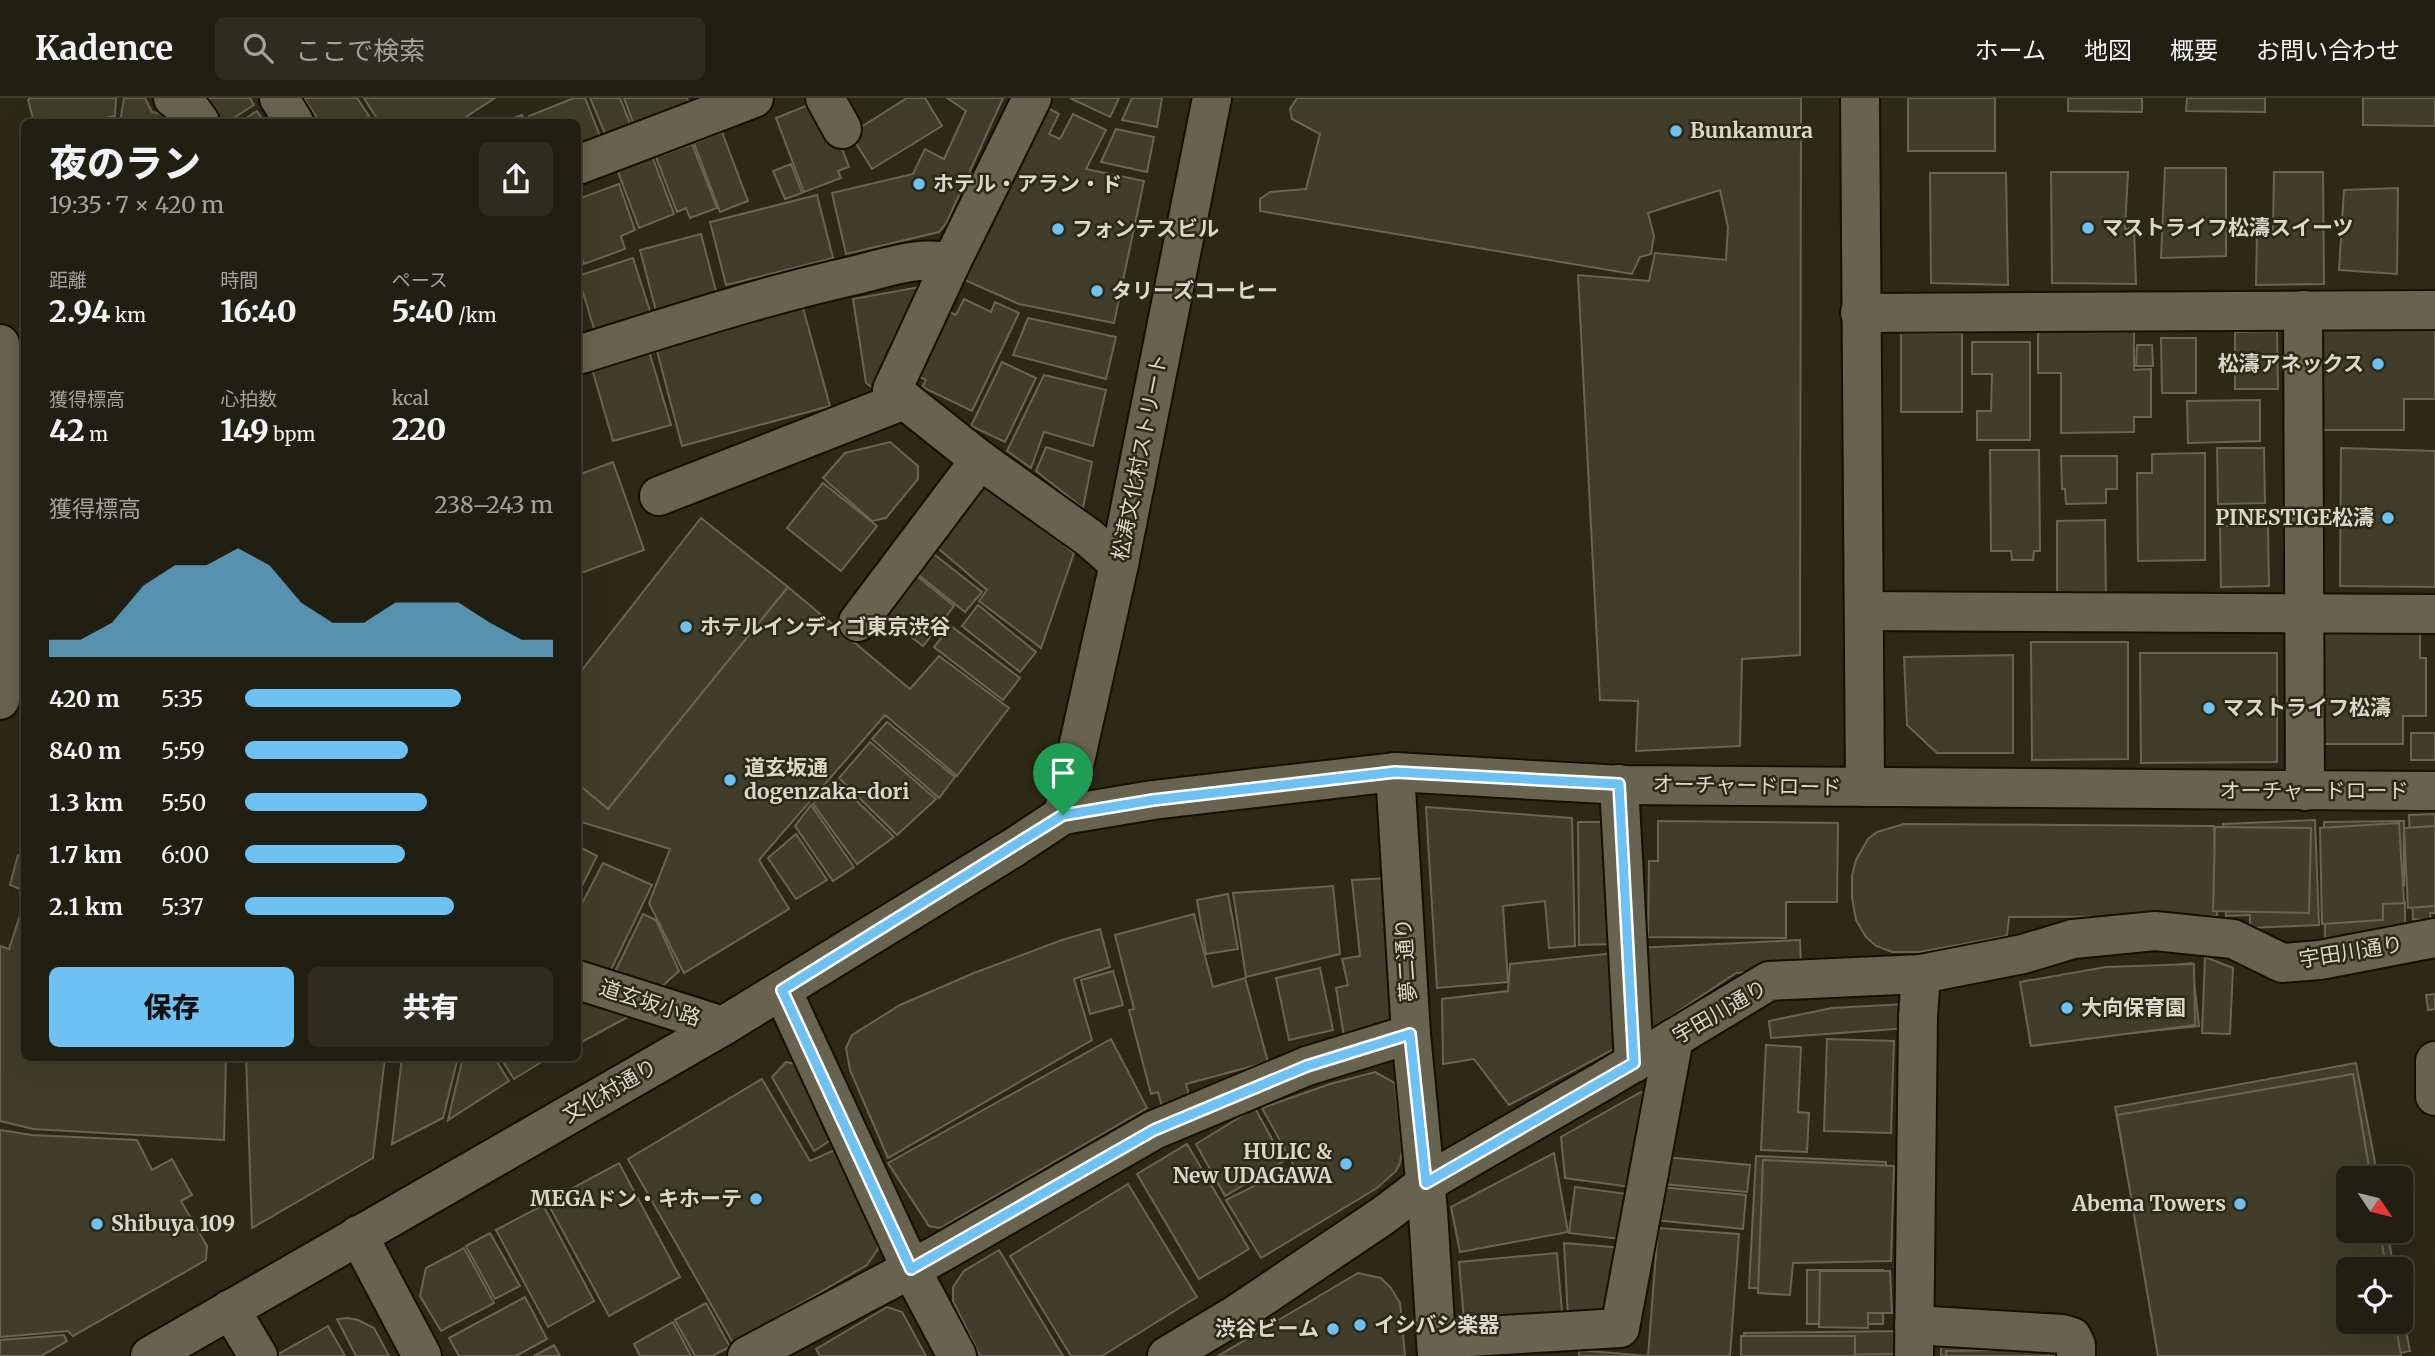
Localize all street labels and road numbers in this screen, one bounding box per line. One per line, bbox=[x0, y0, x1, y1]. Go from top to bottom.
street label: 松涛文化村ストリート bbox=[1106, 351, 1173, 563]
street label: オーチャードロード bbox=[1652, 770, 1842, 801]
street label: オーチャードロード bbox=[2220, 777, 2408, 804]
street label: 夢二通り bbox=[1389, 917, 1422, 1003]
street label: 宇田川通り bbox=[2297, 930, 2405, 973]
street label: 道玄坂小路 bbox=[596, 973, 704, 1032]
street label: 宇田川通り bbox=[1668, 974, 1772, 1050]
street label: 文化村通り bbox=[558, 1053, 662, 1129]

